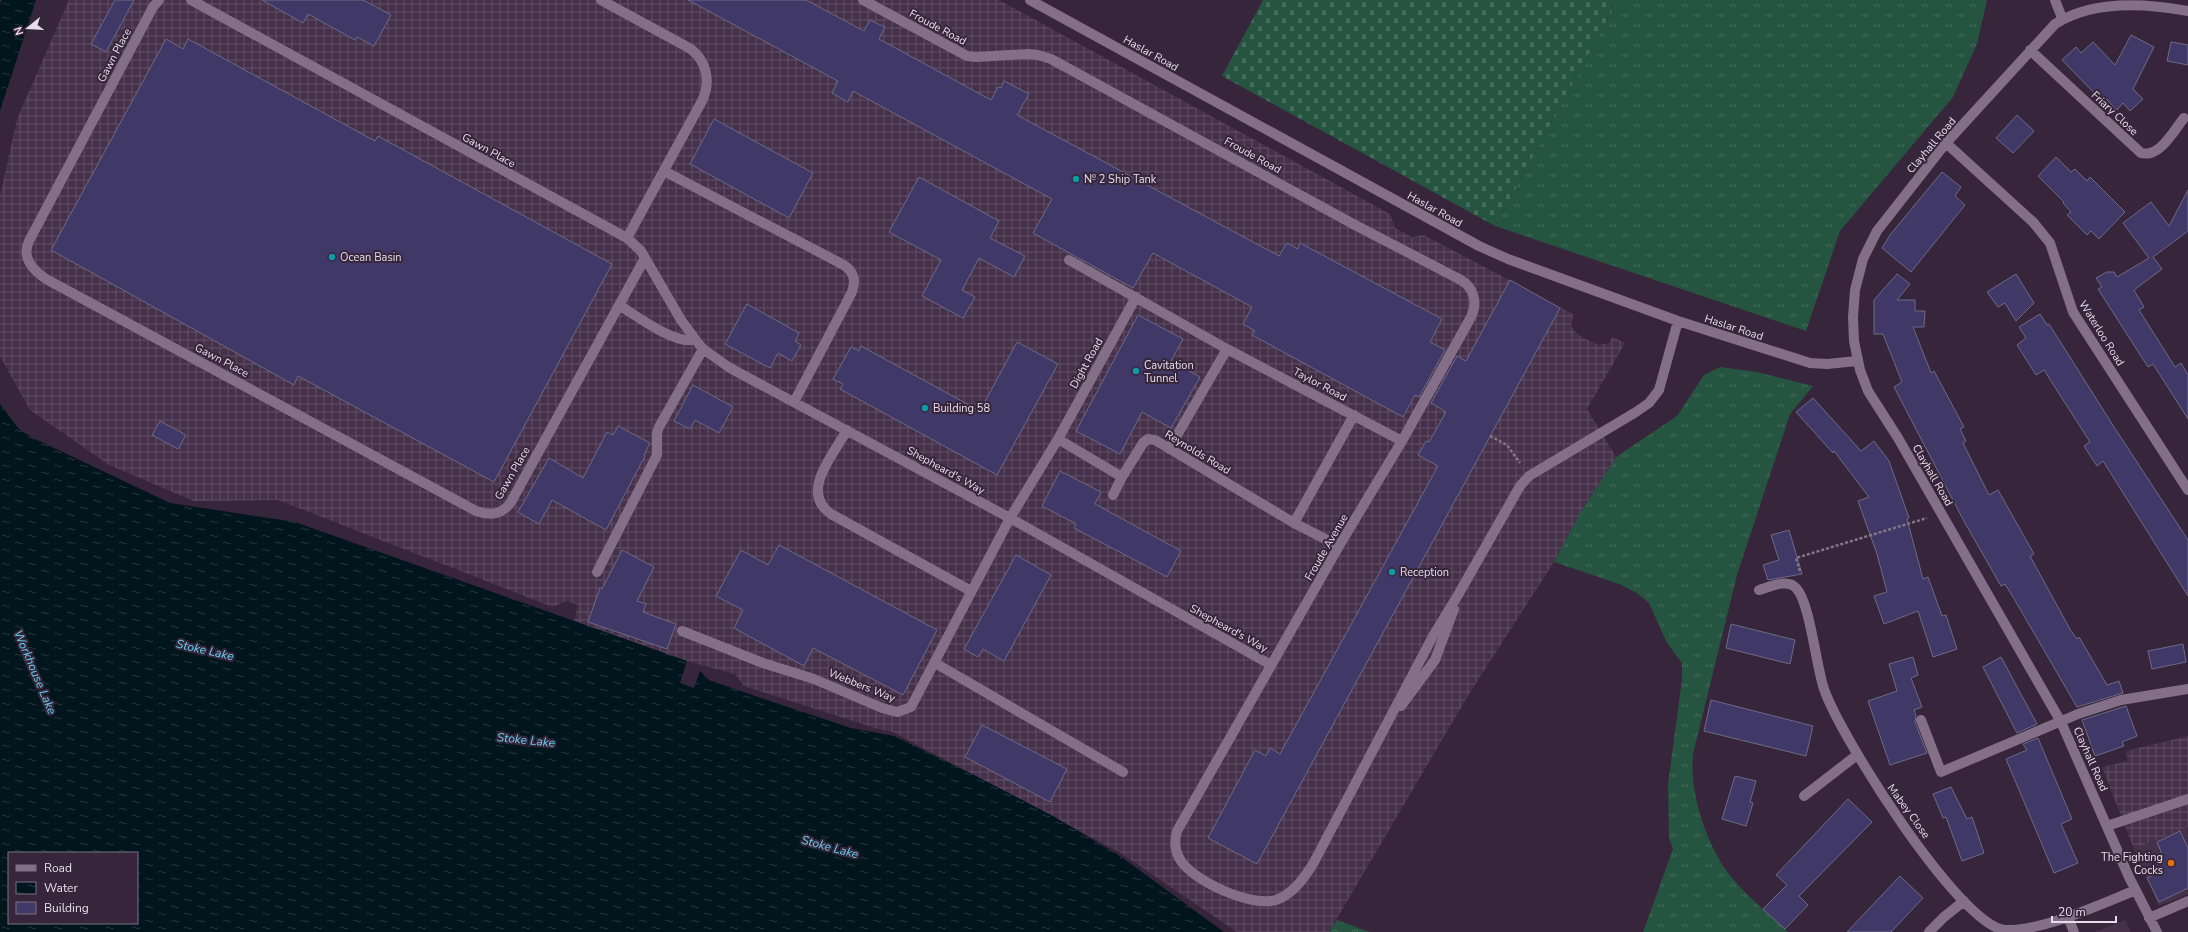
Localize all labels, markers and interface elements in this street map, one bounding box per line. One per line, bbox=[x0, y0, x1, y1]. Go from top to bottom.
street label: Froude Road bbox=[907, 6, 969, 49]
north arrow bbox=[8, 8, 48, 48]
text: N bbox=[11, 25, 27, 37]
street label: Gawn Place bbox=[94, 26, 135, 85]
street label: Haslar Road bbox=[1120, 32, 1181, 75]
street label: Friary Close bbox=[2088, 88, 2141, 139]
street label: Clayhall Road bbox=[1903, 114, 1959, 177]
street label: Gawn Place bbox=[459, 130, 518, 171]
street label: Froude Road bbox=[1222, 134, 1284, 177]
place label: № 2 Ship Tank bbox=[1084, 172, 1157, 187]
marker: № 2 Ship Tank bbox=[1071, 174, 1081, 184]
street label: Haslar Road bbox=[1404, 188, 1465, 231]
place label: Ocean Basin bbox=[340, 250, 402, 265]
marker: Ocean Basin bbox=[327, 252, 337, 262]
street label: Waterloo Road bbox=[2075, 298, 2128, 369]
street label: Haslar Road bbox=[1703, 311, 1765, 344]
street label: Dight Road bbox=[1066, 335, 1106, 391]
street label: Gawn Place bbox=[192, 340, 251, 381]
place label: Cavitation Tunnel bbox=[1144, 358, 1194, 386]
street label: Taylor Road bbox=[1290, 364, 1349, 405]
marker: Cavitation Tunnel bbox=[1131, 366, 1141, 376]
place label: Building 58 bbox=[933, 401, 990, 416]
marker: Building 58 bbox=[920, 403, 930, 413]
street label: Reynolds Road bbox=[1162, 427, 1233, 478]
street label: Clayhall Road bbox=[1909, 442, 1956, 509]
street label: Shepheard's Way bbox=[904, 443, 988, 498]
street label: Gawn Place bbox=[491, 444, 534, 503]
street label: Froude Avenue bbox=[1301, 511, 1352, 583]
place label: Reception bbox=[1400, 565, 1449, 580]
marker: Reception bbox=[1387, 567, 1397, 577]
street label: Shepheard's Way bbox=[1187, 601, 1271, 656]
water label: Workhouse Lake bbox=[10, 627, 60, 717]
water label: Stoke Lake bbox=[175, 636, 236, 665]
street label: Webbers Way bbox=[826, 665, 898, 706]
street label: Clayhall Road bbox=[2070, 725, 2111, 794]
water label: Stoke Lake bbox=[496, 729, 557, 751]
street label: Mabey Close bbox=[1884, 781, 1933, 842]
water label: Stoke Lake bbox=[800, 832, 861, 862]
place label: The Fighting Cocks bbox=[2101, 850, 2163, 878]
legend bbox=[8, 852, 138, 924]
marker: The Fighting Cocks bbox=[2166, 858, 2176, 868]
text: Road bbox=[44, 860, 72, 876]
text: Water bbox=[44, 880, 78, 896]
scale bar bbox=[2052, 898, 2116, 924]
text: Building bbox=[44, 900, 89, 916]
text: 20 m bbox=[2058, 904, 2086, 920]

